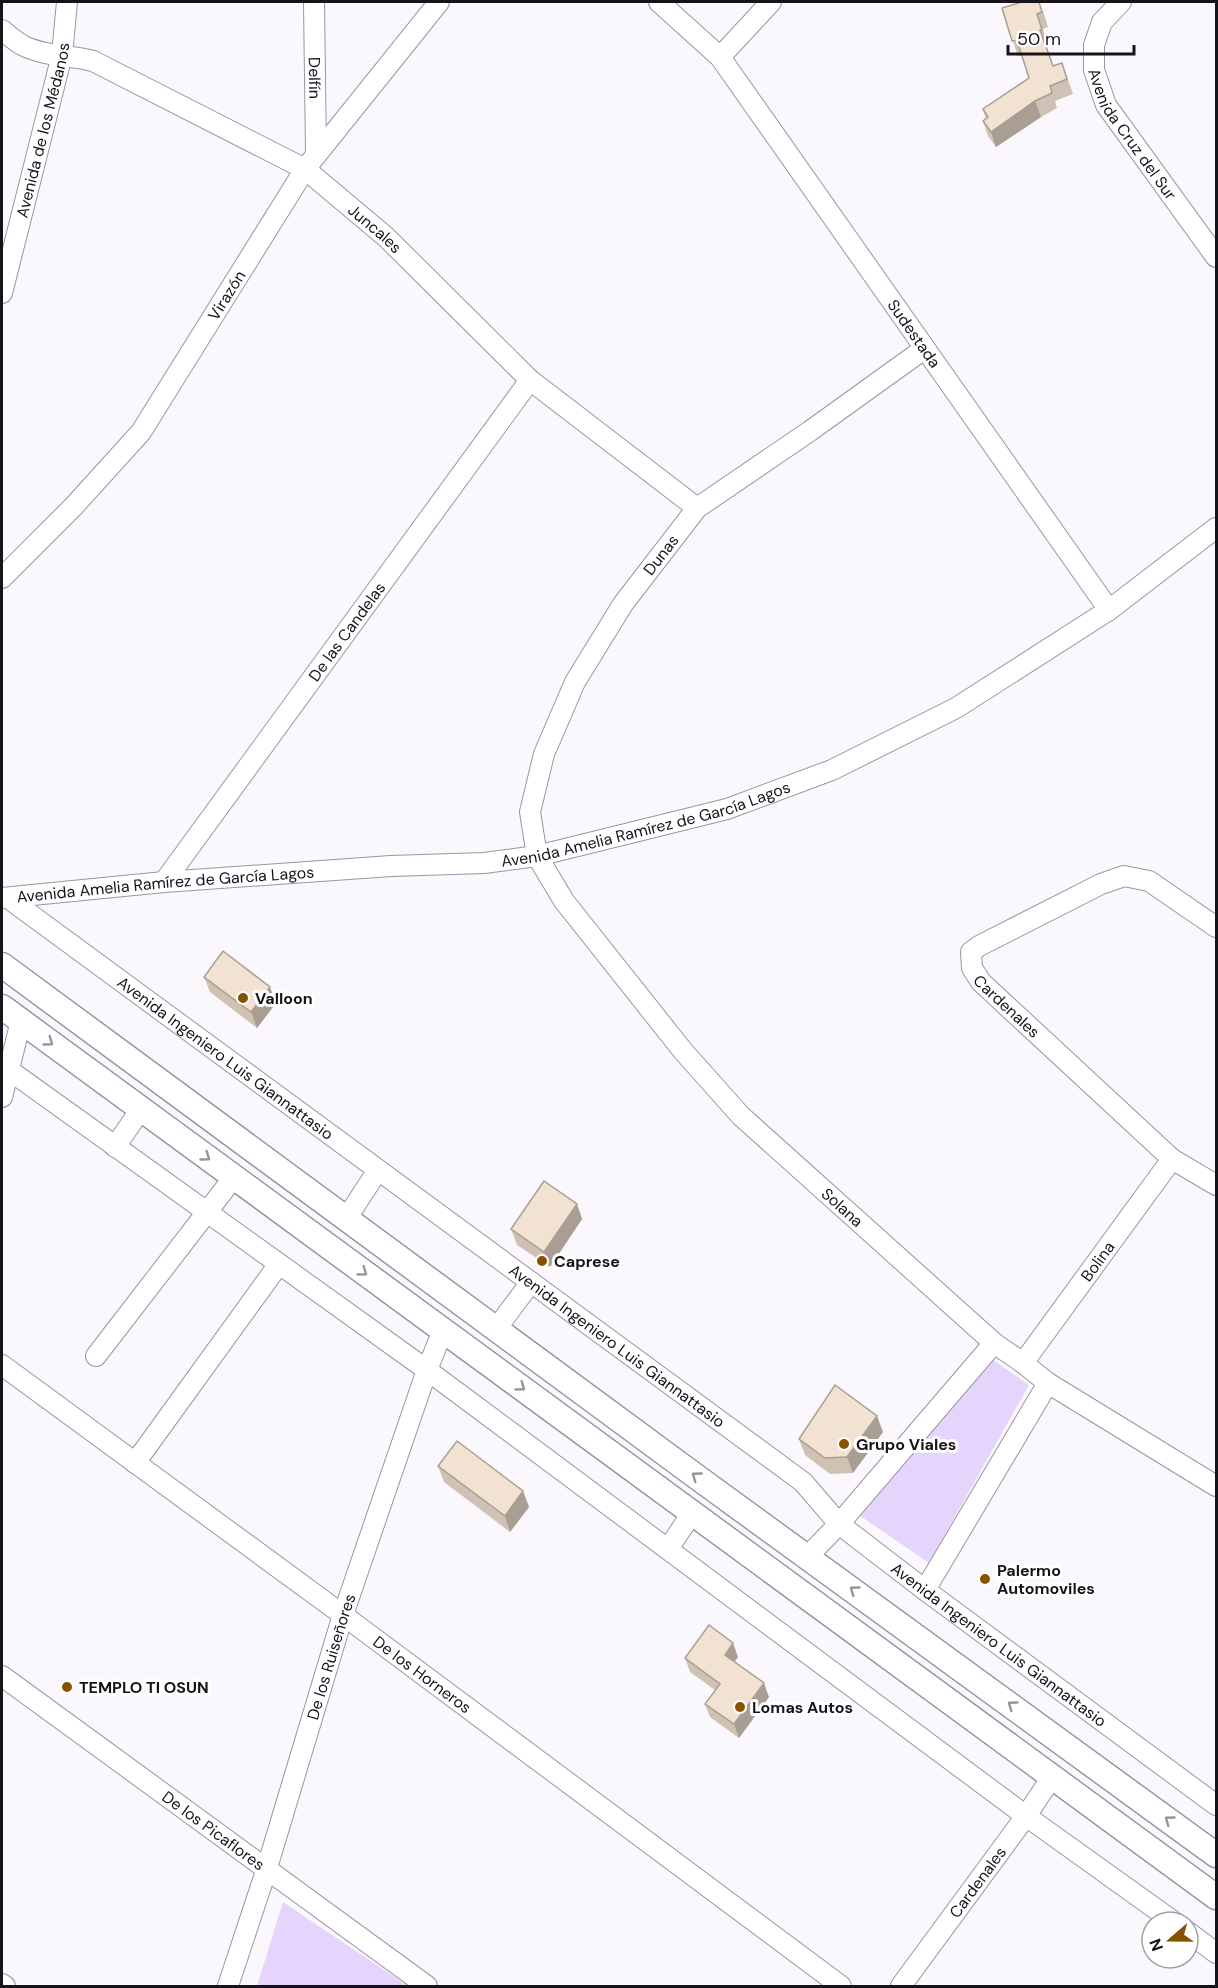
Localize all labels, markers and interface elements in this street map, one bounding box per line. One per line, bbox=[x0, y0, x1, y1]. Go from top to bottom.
scale bar bbox=[1008, 18, 1134, 56]
text: 50 m bbox=[1017, 27, 1061, 51]
street label: Avenida de los Médanos bbox=[11, 42, 74, 220]
street label: Delfín bbox=[304, 57, 326, 99]
street label: Avenida Cruz del Sur bbox=[1084, 65, 1182, 204]
street label: Juncales bbox=[344, 199, 407, 258]
street label: Virazón bbox=[203, 266, 250, 324]
street label: Sudestada bbox=[883, 295, 946, 372]
street label: Dunas bbox=[639, 530, 683, 580]
street label: De las Candelas bbox=[303, 578, 390, 685]
street label: Avenida Amelia Ramírez de García Lagos bbox=[500, 776, 793, 871]
street label: Avenida Amelia Ramírez de García Lagos bbox=[16, 861, 315, 907]
street label: Avenida Ingeniero Luis Giannattasio bbox=[113, 971, 338, 1144]
street label: Cardenales bbox=[969, 971, 1045, 1042]
place label: Valloon bbox=[255, 988, 313, 1009]
marker: Valloon bbox=[236, 991, 250, 1005]
one-way arrow bbox=[42, 1034, 53, 1045]
one-way arrow bbox=[200, 1149, 211, 1160]
street label: Solana bbox=[817, 1183, 868, 1231]
street label: Bolina bbox=[1076, 1237, 1119, 1285]
place label: Caprese bbox=[554, 1251, 620, 1272]
marker: Caprese bbox=[535, 1254, 549, 1268]
street label: Avenida Ingeniero Luis Giannattasio bbox=[505, 1259, 730, 1432]
one-way arrow bbox=[357, 1265, 368, 1276]
one-way arrow bbox=[514, 1380, 525, 1391]
place label: Grupo Viales bbox=[856, 1434, 956, 1455]
marker: Grupo Viales bbox=[837, 1437, 851, 1451]
one-way arrow bbox=[692, 1472, 703, 1483]
street label: Avenida Ingeniero Luis Giannattasio bbox=[887, 1557, 1111, 1731]
place label: Palermo Automoviles bbox=[997, 1560, 1095, 1599]
marker: Palermo Automoviles bbox=[978, 1572, 992, 1586]
one-way arrow bbox=[850, 1587, 861, 1598]
street label: De los Ruiseñores bbox=[302, 1591, 360, 1722]
street label: De los Horneros bbox=[369, 1631, 476, 1718]
place label: TEMPLO TI OSUN bbox=[79, 1677, 209, 1698]
marker: TEMPLO TI OSUN bbox=[60, 1680, 74, 1694]
place label: Lomas Autos bbox=[752, 1697, 853, 1718]
marker: Lomas Autos bbox=[733, 1700, 747, 1714]
one-way arrow bbox=[1007, 1702, 1018, 1713]
street label: De los Picaflores bbox=[158, 1786, 269, 1875]
one-way arrow bbox=[1165, 1817, 1176, 1828]
street label: Cardenales bbox=[944, 1842, 1011, 1922]
north arrow bbox=[1140, 1910, 1200, 1970]
text: N bbox=[1145, 1936, 1168, 1954]

